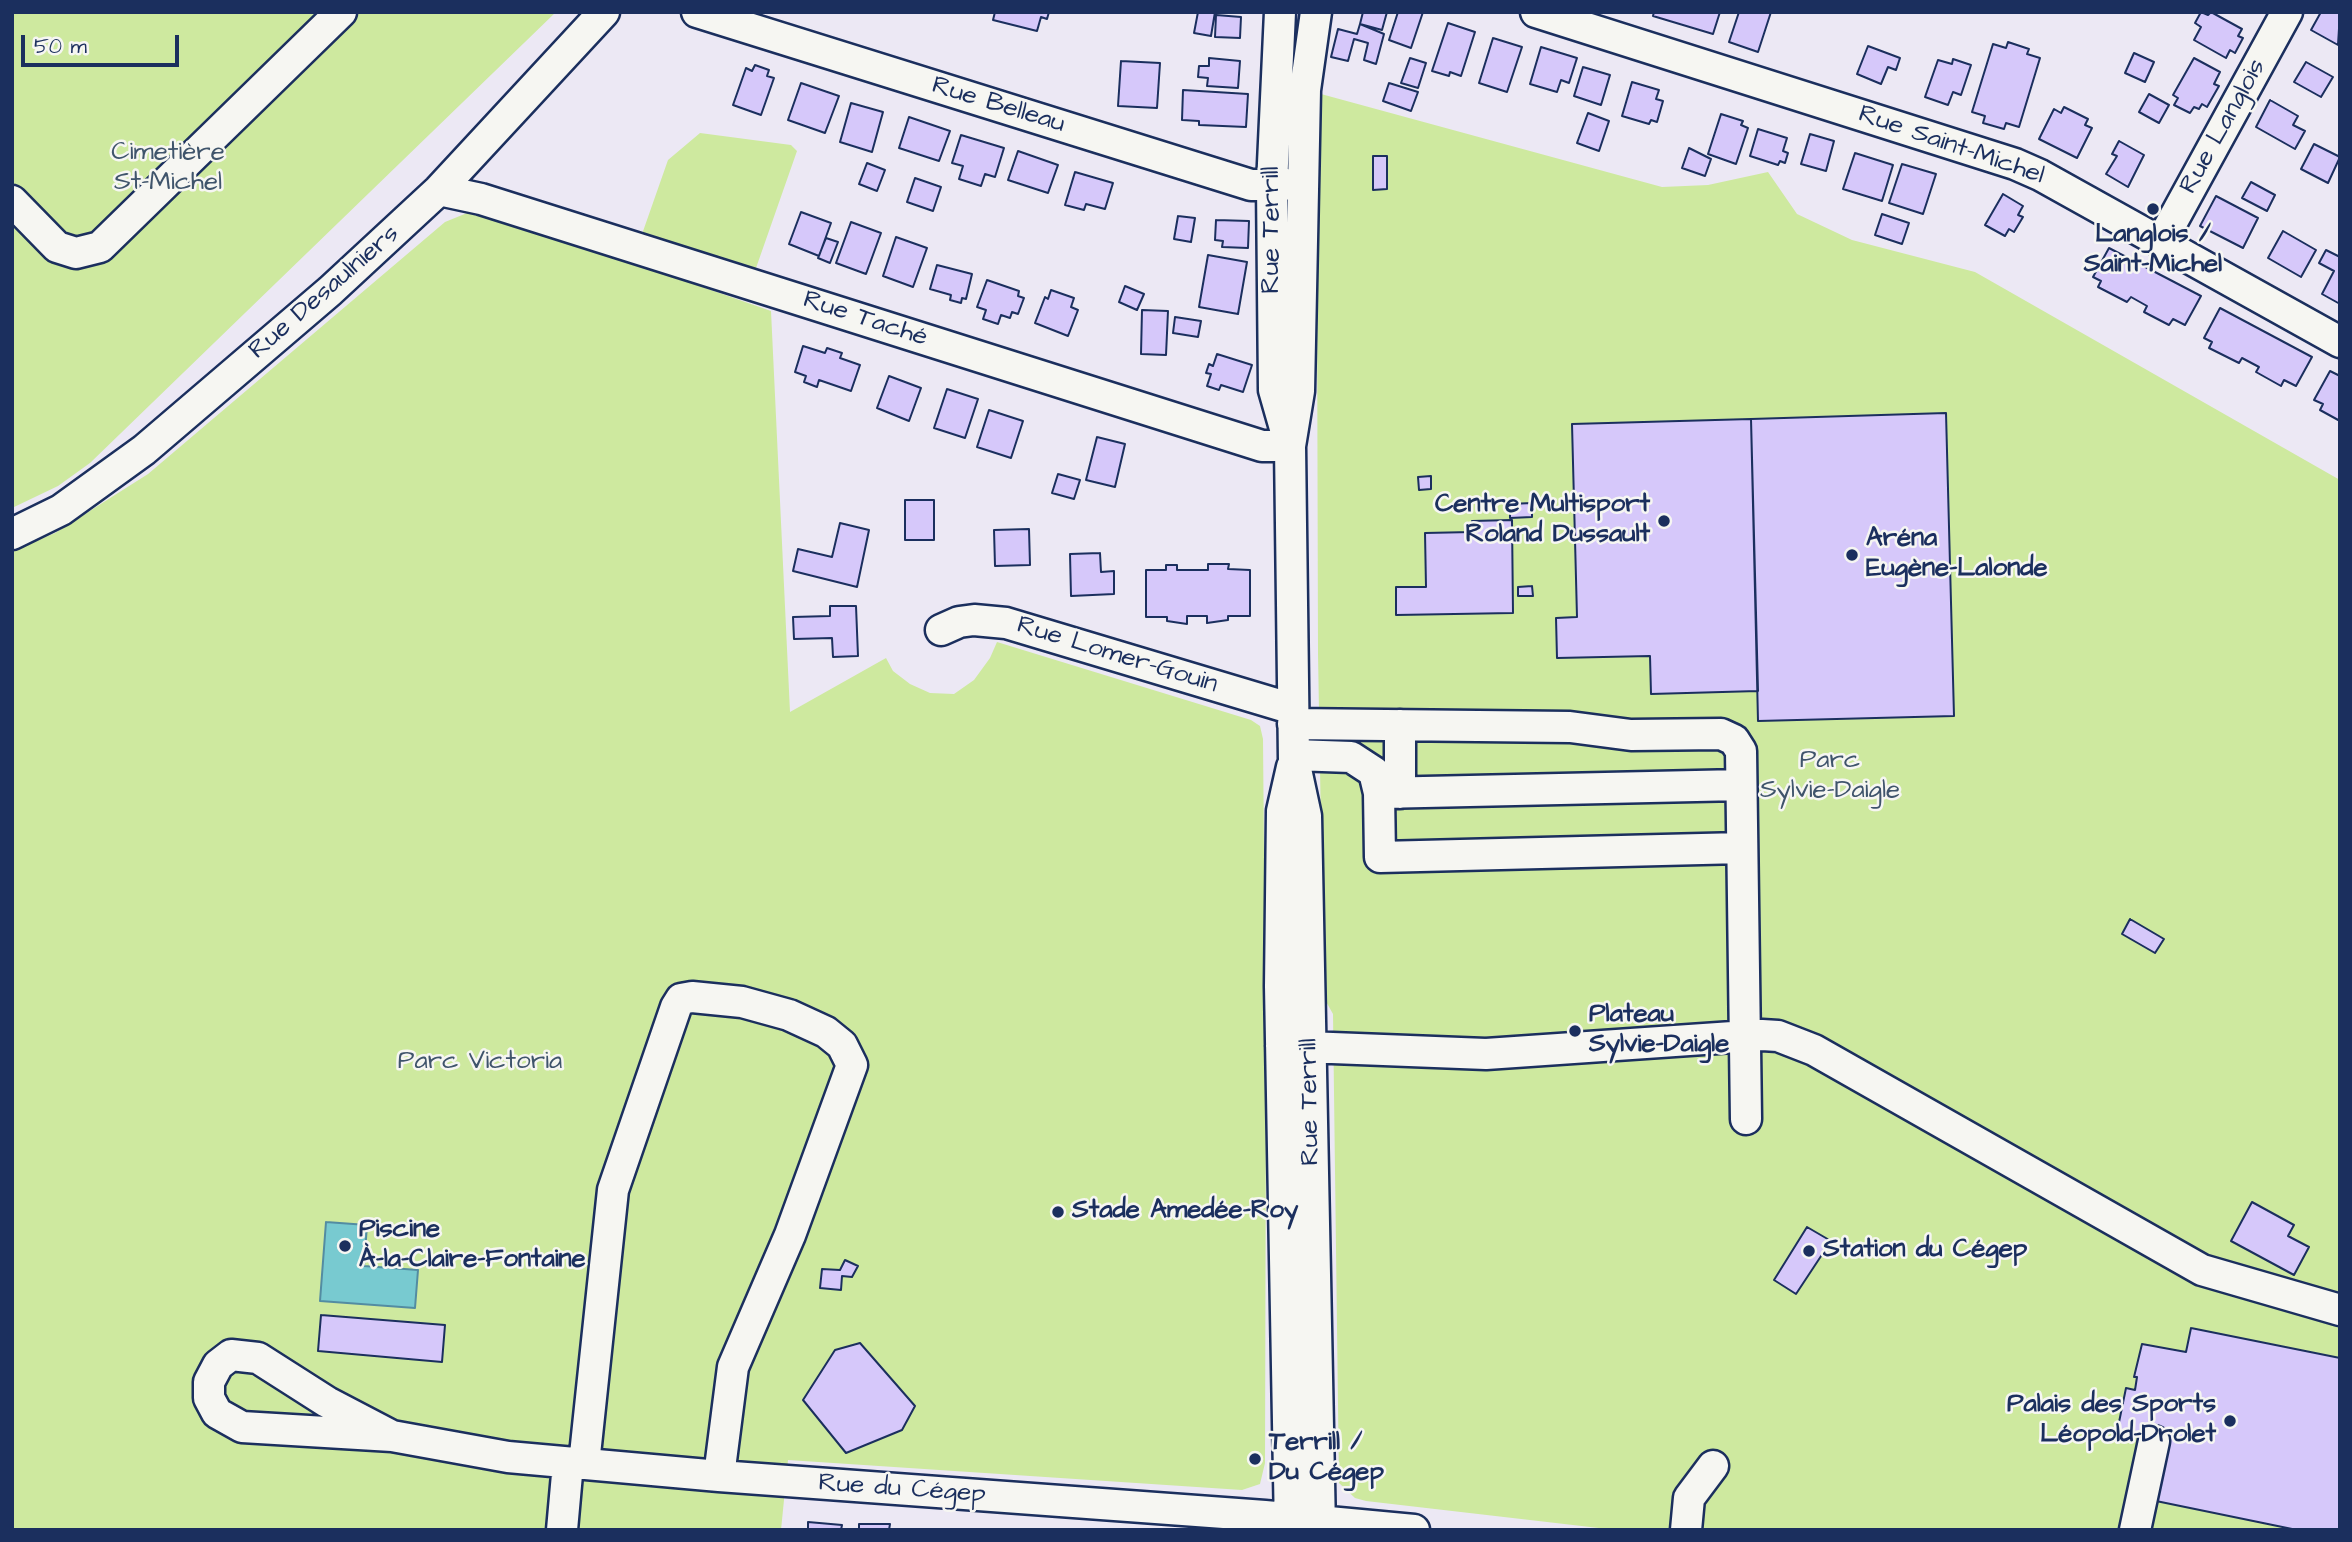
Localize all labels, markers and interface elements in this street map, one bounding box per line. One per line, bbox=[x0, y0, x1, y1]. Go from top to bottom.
scale bar bbox=[24, 21, 182, 65]
text: 50 m bbox=[34, 32, 87, 61]
street label: Rue Langlois bbox=[2174, 54, 2274, 200]
street label: Rue Belleau bbox=[928, 71, 1068, 141]
street label: Rue Saint-Michel bbox=[1854, 100, 2048, 192]
park label: Cimetière St-Michel bbox=[111, 138, 225, 200]
street label: Rue Terrill bbox=[1257, 166, 1289, 294]
marker: Langlois / Saint-Michel bbox=[2145, 201, 2161, 217]
street label: Rue Desaulniers bbox=[243, 219, 407, 367]
place label: Langlois / Saint-Michel bbox=[2084, 220, 2222, 282]
street label: Rue Taché bbox=[799, 285, 931, 355]
place label: Centre Multisport Roland Dussault bbox=[1435, 490, 1650, 552]
marker: Centre Multisport Roland Dussault bbox=[1656, 513, 1672, 529]
place label: Aréna Eugène-Lalonde bbox=[1866, 524, 2048, 586]
marker: Aréna Eugène-Lalonde bbox=[1844, 547, 1860, 563]
street label: Rue Lomer-Gouin bbox=[1013, 611, 1221, 701]
park label: Parc Sylvie-Daigle bbox=[1760, 746, 1900, 808]
place label: Plateau Sylvie-Daigle bbox=[1589, 1000, 1729, 1062]
marker: Plateau Sylvie-Daigle bbox=[1567, 1023, 1583, 1039]
street label: Rue Terrill bbox=[1294, 1038, 1328, 1166]
park label: Parc Victoria bbox=[398, 1047, 562, 1079]
place label: Stade Amedée-Roy bbox=[1072, 1196, 1298, 1228]
marker: Stade Amedée-Roy bbox=[1050, 1204, 1066, 1220]
place label: Piscine À-la-Claire-Fontaine bbox=[359, 1215, 586, 1276]
place label: Station du Cégep bbox=[1823, 1235, 2027, 1267]
marker: Piscine À-la-Claire-Fontaine bbox=[337, 1238, 353, 1254]
marker: Station du Cégep bbox=[1801, 1243, 1817, 1259]
place label: Palais des Sports Léopold-Drolet bbox=[2007, 1390, 2216, 1452]
marker: Palais des Sports Léopold-Drolet bbox=[2222, 1413, 2238, 1429]
place label: Terrill / Du Cégep bbox=[1269, 1428, 1384, 1490]
marker: Terrill / Du Cégep bbox=[1247, 1451, 1263, 1467]
street label: Rue du Cégep bbox=[817, 1469, 987, 1511]

